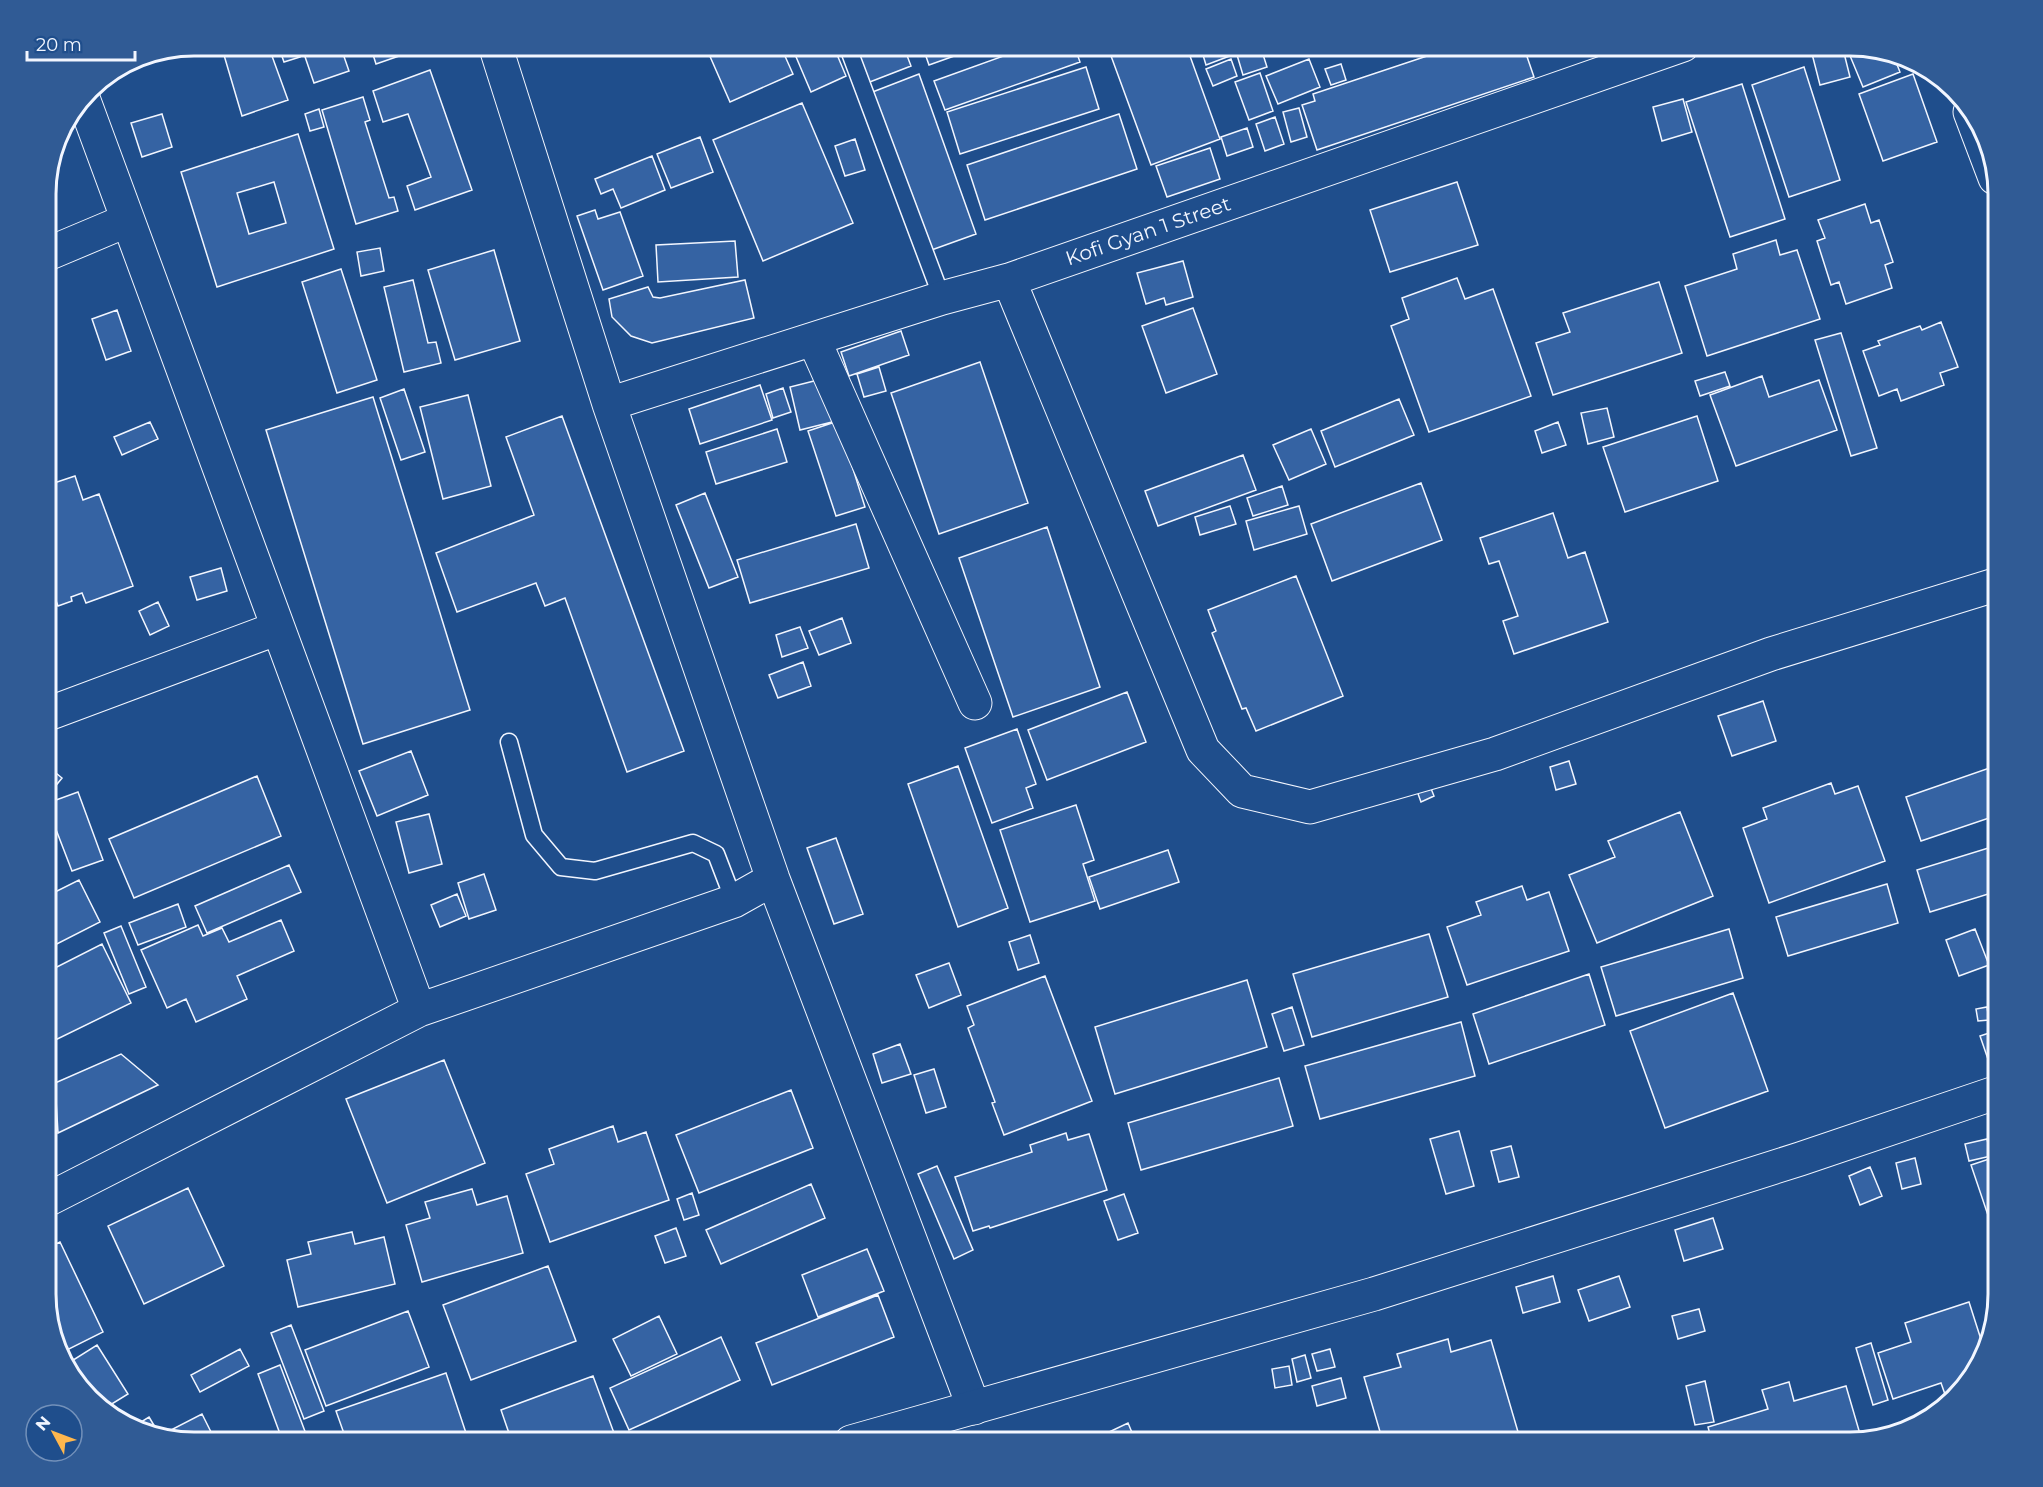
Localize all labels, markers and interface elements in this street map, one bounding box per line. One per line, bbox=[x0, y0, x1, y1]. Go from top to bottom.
scale bar bbox=[27, 24, 135, 62]
text: 20 m bbox=[36, 34, 82, 56]
street label: Kofi Gyan 1 Street bbox=[1062, 191, 1234, 271]
north arrow bbox=[24, 1403, 84, 1463]
text: N bbox=[32, 1412, 54, 1435]

